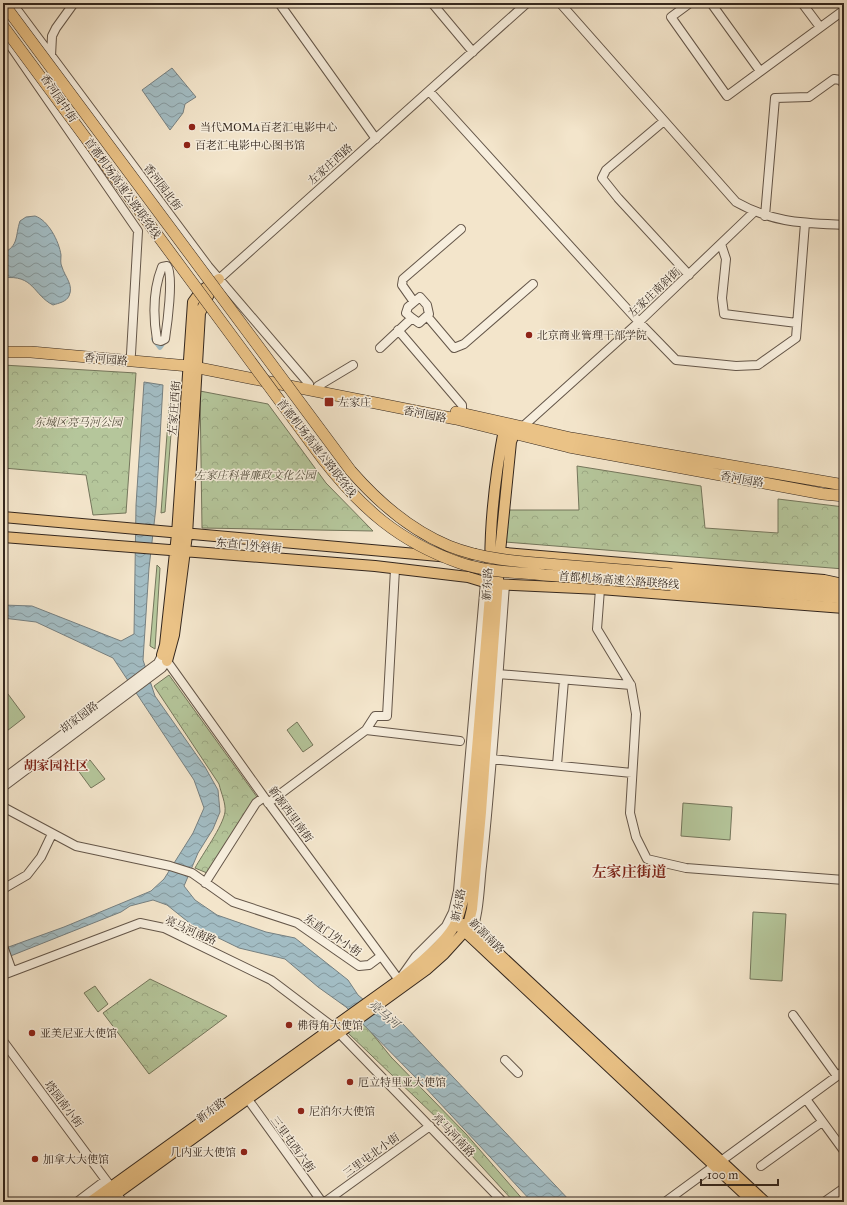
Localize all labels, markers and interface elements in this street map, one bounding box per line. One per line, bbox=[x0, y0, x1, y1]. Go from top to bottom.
street label: 香河园中街 bbox=[38, 72, 79, 125]
place label: 当代MOMA百老汇电影中心 bbox=[200, 121, 337, 134]
marker: 当代MOMA百老汇电影中心 bbox=[187, 122, 197, 132]
street label: 首都机场高速公路联络线 bbox=[82, 136, 163, 241]
place label: 百老汇电影中心图书馆 bbox=[195, 139, 305, 152]
marker: 百老汇电影中心图书馆 bbox=[182, 140, 192, 150]
street label: 左家庄西路 bbox=[306, 141, 355, 188]
street label: 香河园北街 bbox=[141, 161, 184, 213]
street label: 左家庄南斜街 bbox=[626, 265, 683, 320]
place label: 北京商业管理干部学院 bbox=[537, 329, 647, 342]
marker: 北京商业管理干部学院 bbox=[524, 330, 534, 340]
street label: 香河园路 bbox=[83, 351, 128, 368]
street label: 左家庄西街 bbox=[166, 380, 183, 436]
marker: 左家庄 bbox=[323, 396, 335, 408]
place label: 左家庄 bbox=[338, 396, 371, 409]
street label: 首都机场高速公路联络线 bbox=[274, 397, 359, 500]
street label: 香河园路 bbox=[402, 404, 448, 425]
park label: 东城区亮马河公园 bbox=[34, 416, 124, 429]
park label: 左家庄科普廉政文化公园 bbox=[195, 469, 317, 482]
street label: 香河园路 bbox=[719, 469, 765, 490]
street label: 东直门外斜街 bbox=[216, 536, 282, 555]
street label: 新东路 bbox=[480, 567, 495, 601]
street label: 首都机场高速公路联络线 bbox=[558, 570, 680, 591]
street label: 胡家园路 bbox=[58, 699, 101, 736]
district label: 胡家园社区 bbox=[23, 758, 89, 774]
street label: 新源西里南街 bbox=[266, 784, 315, 845]
district label: 左家庄街道 bbox=[591, 863, 667, 881]
street label: 新东路 bbox=[449, 888, 468, 923]
street label: 东直门外小街 bbox=[302, 912, 364, 959]
street label: 亮马河南路 bbox=[163, 913, 219, 948]
street label: 新源南路 bbox=[466, 916, 507, 957]
water label: 亮马河 bbox=[366, 997, 404, 1032]
place label: 佛得角大使馆 bbox=[297, 1019, 363, 1032]
marker: 佛得角大使馆 bbox=[284, 1020, 294, 1030]
place label: 亚美尼亚大使馆 bbox=[40, 1027, 117, 1040]
marker: 亚美尼亚大使馆 bbox=[27, 1028, 37, 1038]
place label: 厄立特里亚大使馆 bbox=[358, 1076, 446, 1089]
marker: 厄立特里亚大使馆 bbox=[345, 1077, 355, 1087]
street label: 塔园南小街 bbox=[42, 1078, 85, 1130]
street label: 新东路 bbox=[194, 1095, 228, 1125]
place label: 尼泊尔大使馆 bbox=[309, 1105, 375, 1118]
marker: 尼泊尔大使馆 bbox=[296, 1106, 306, 1116]
street label: 亮马河南路 bbox=[430, 1111, 477, 1160]
street label: 三里屯西六街 bbox=[268, 1114, 317, 1175]
street label: 三里屯北小街 bbox=[341, 1131, 402, 1180]
place label: 几内亚大使馆 bbox=[170, 1146, 236, 1159]
marker: 几内亚大使馆 bbox=[239, 1147, 249, 1157]
place label: 加拿大大使馆 bbox=[43, 1153, 109, 1166]
marker: 加拿大大使馆 bbox=[30, 1154, 40, 1164]
scale bar bbox=[701, 1161, 778, 1187]
text: 100 m bbox=[707, 1168, 738, 1182]

